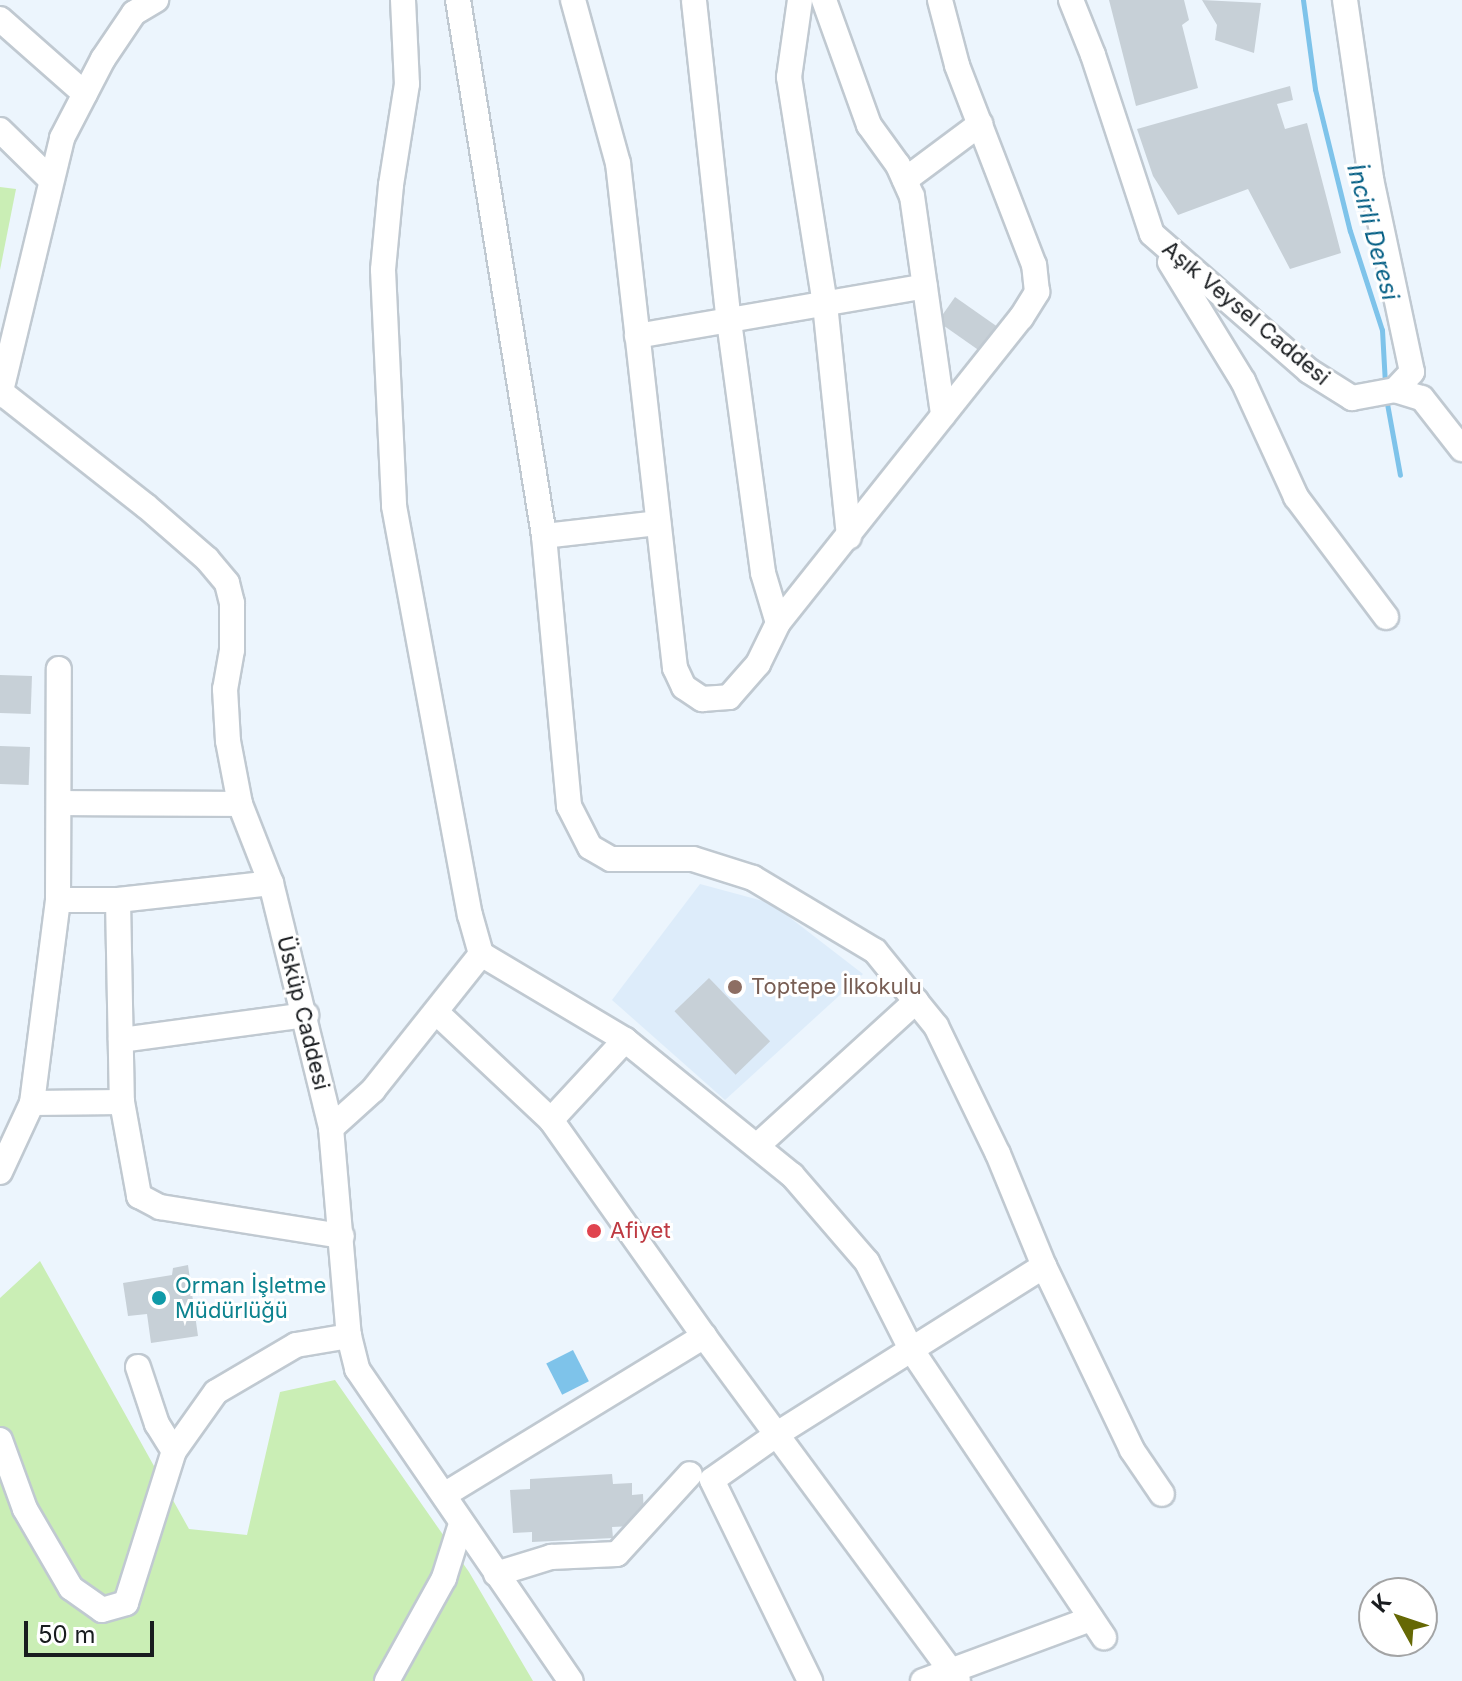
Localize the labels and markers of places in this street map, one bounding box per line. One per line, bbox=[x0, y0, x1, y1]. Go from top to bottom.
place label: Toptepe İlkokulu bbox=[751, 974, 922, 1000]
marker: Toptepe İlkokulu bbox=[726, 978, 744, 996]
place label: Afiyet bbox=[610, 1218, 671, 1244]
marker: Afiyet bbox=[585, 1222, 603, 1240]
place label: Orman İşletme Müdürlüğü bbox=[175, 1272, 326, 1324]
marker: Orman İşletme Müdürlüğü bbox=[150, 1289, 168, 1307]

